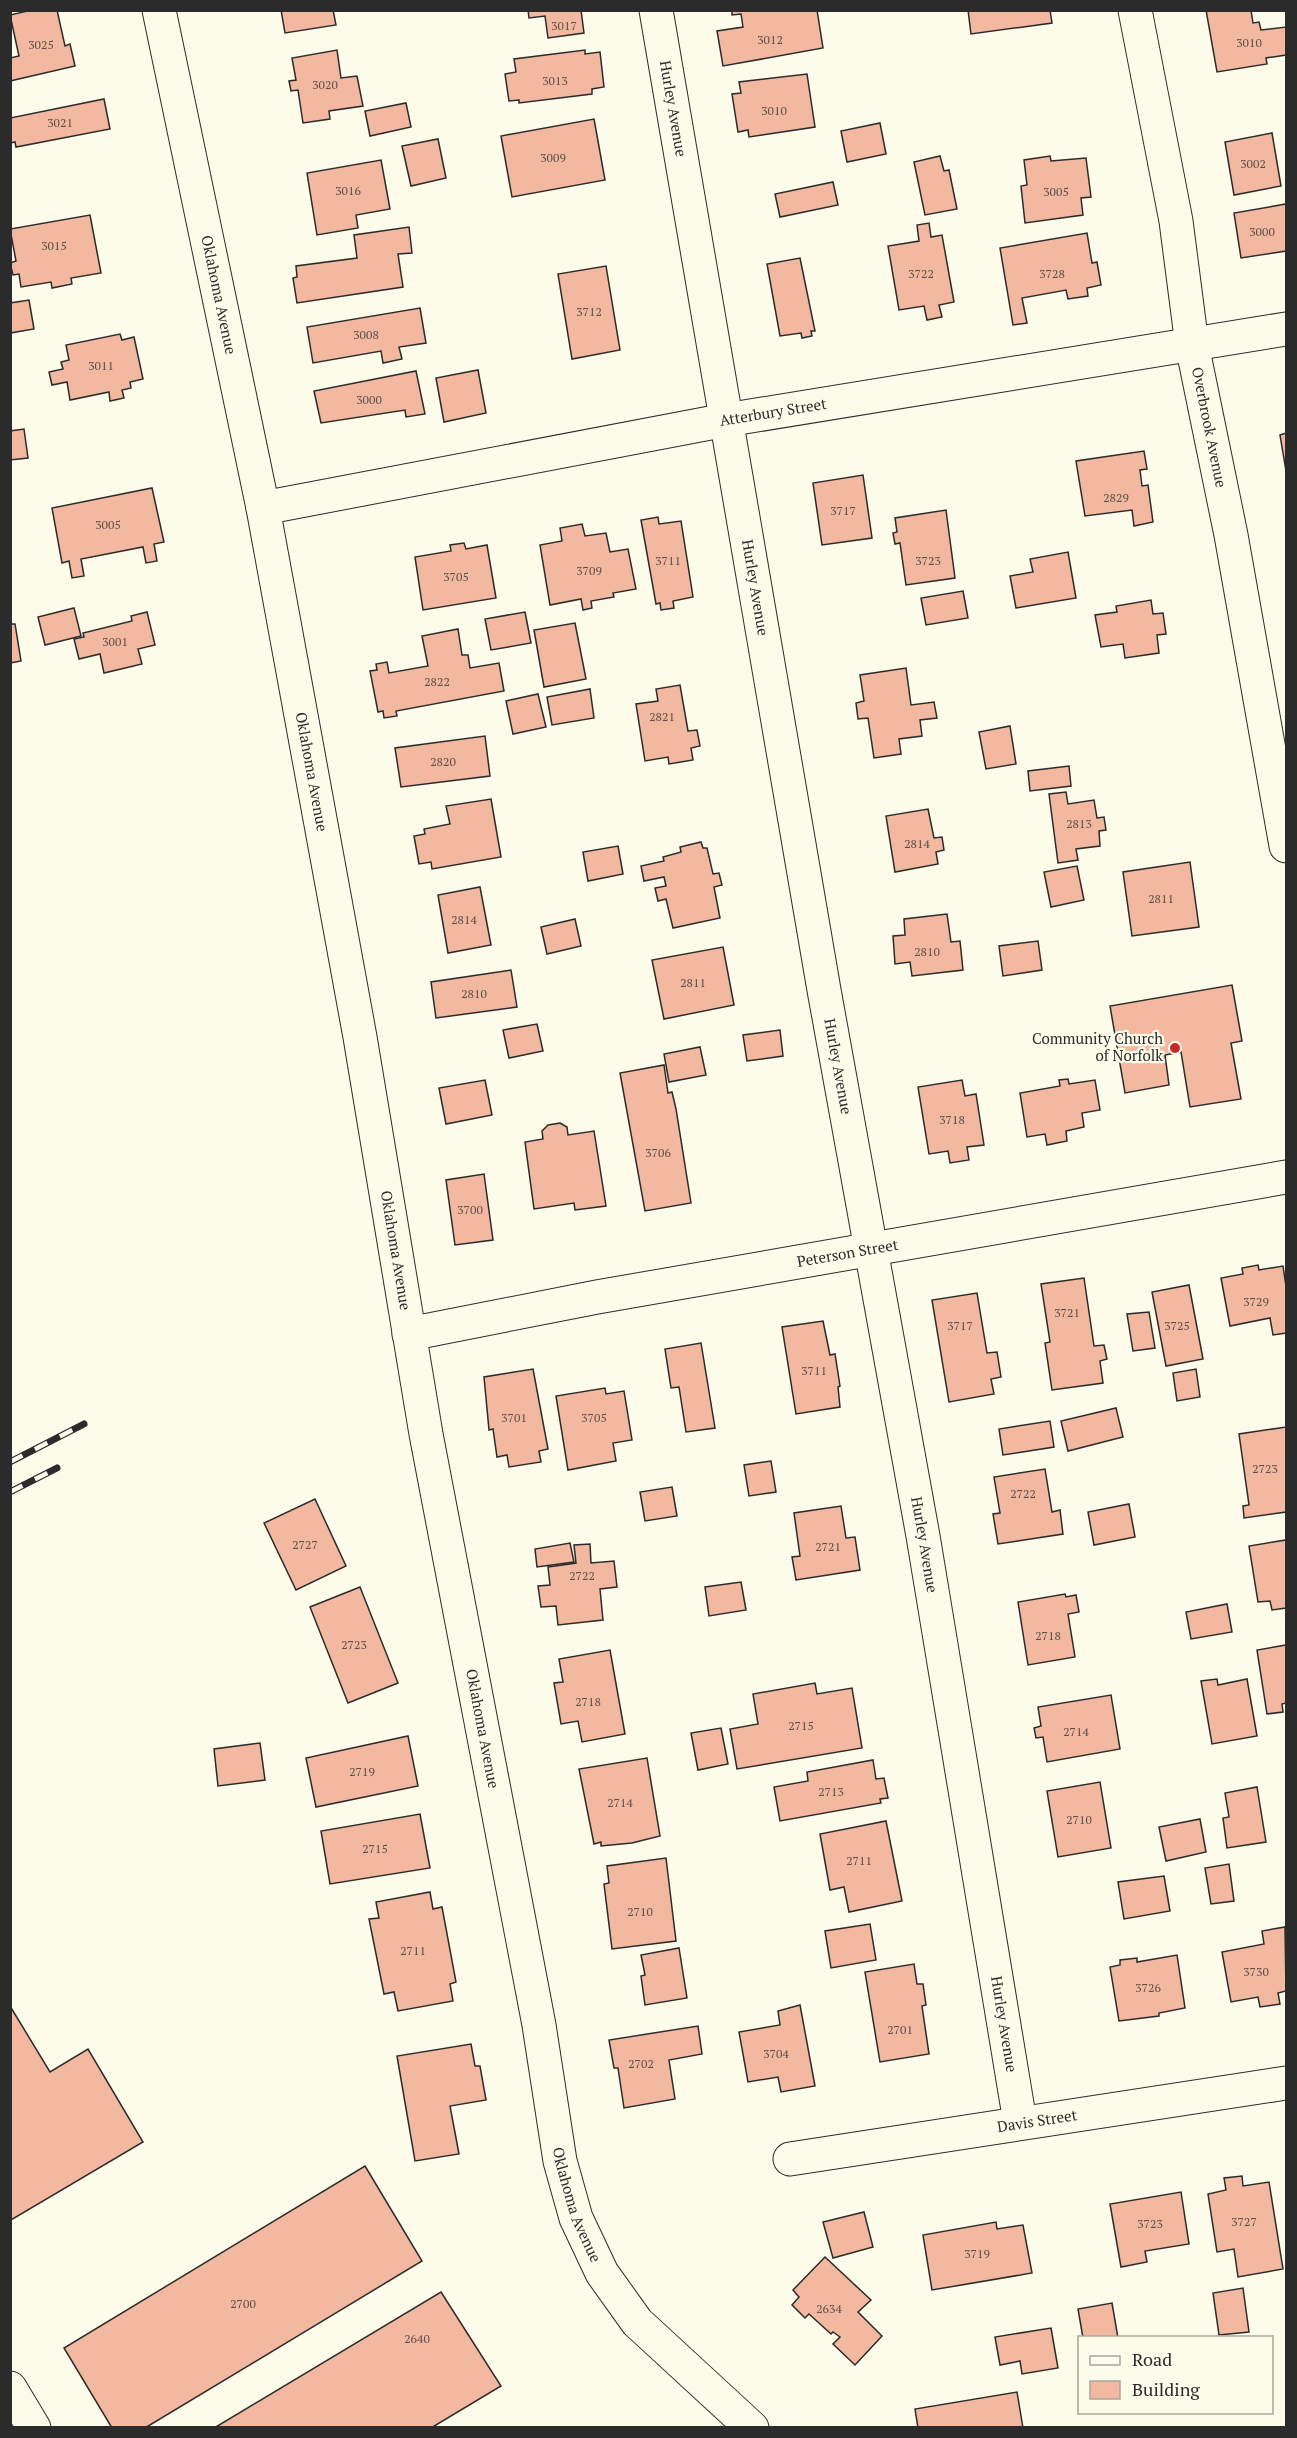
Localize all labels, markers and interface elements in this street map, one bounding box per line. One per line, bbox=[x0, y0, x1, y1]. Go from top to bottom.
house number: 3017 bbox=[551, 18, 577, 33]
house number: 3012 bbox=[757, 32, 783, 47]
house number: 3010 bbox=[1236, 35, 1262, 50]
house number: 3025 bbox=[28, 37, 54, 52]
street label: Hurley Avenue bbox=[656, 59, 692, 158]
house number: 3013 bbox=[542, 73, 568, 88]
house number: 3020 bbox=[312, 77, 338, 92]
house number: 3010 bbox=[761, 103, 787, 118]
house number: 3021 bbox=[47, 115, 73, 130]
house number: 3009 bbox=[540, 150, 566, 165]
house number: 3002 bbox=[1240, 156, 1266, 171]
house number: 3016 bbox=[335, 183, 361, 198]
house number: 3005 bbox=[1043, 184, 1069, 199]
house number: 3000 bbox=[1249, 224, 1275, 239]
street label: Oklahoma Avenue bbox=[197, 233, 242, 356]
house number: 3015 bbox=[41, 238, 67, 253]
house number: 3722 bbox=[908, 266, 934, 281]
house number: 3728 bbox=[1039, 266, 1065, 281]
house number: 3712 bbox=[576, 304, 602, 319]
house number: 3008 bbox=[353, 327, 379, 342]
house number: 3011 bbox=[88, 358, 114, 373]
street label: Overbrook Avenue bbox=[1188, 365, 1232, 489]
house number: 3000 bbox=[356, 392, 382, 407]
street label: Atterbury Street bbox=[718, 393, 828, 430]
house number: 2829 bbox=[1103, 490, 1129, 505]
house number: 3717 bbox=[830, 503, 856, 518]
house number: 3005 bbox=[95, 517, 121, 532]
street label: Hurley Avenue bbox=[738, 538, 774, 637]
house number: 3711 bbox=[655, 553, 681, 568]
house number: 3723 bbox=[915, 553, 941, 568]
house number: 3709 bbox=[576, 563, 602, 578]
house number: 3705 bbox=[443, 569, 469, 584]
house number: 3001 bbox=[102, 634, 128, 649]
house number: 2822 bbox=[424, 674, 450, 689]
house number: 2821 bbox=[649, 709, 675, 724]
street label: Oklahoma Avenue bbox=[292, 710, 333, 833]
house number: 2820 bbox=[430, 754, 456, 769]
house number: 2813 bbox=[1066, 816, 1092, 831]
house number: 2814 bbox=[904, 836, 930, 851]
house number: 2811 bbox=[1148, 891, 1174, 906]
house number: 2814 bbox=[451, 912, 477, 927]
house number: 2810 bbox=[914, 944, 940, 959]
house number: 2811 bbox=[680, 975, 706, 990]
house number: 2810 bbox=[461, 986, 487, 1001]
street label: Hurley Avenue bbox=[820, 1017, 857, 1116]
place label: Community Church of Norfolk bbox=[1032, 1028, 1163, 1065]
marker: Community Church of Norfolk bbox=[1168, 1041, 1182, 1055]
house number: 3718 bbox=[939, 1112, 965, 1127]
house number: 3706 bbox=[645, 1145, 671, 1160]
street label: Oklahoma Avenue bbox=[377, 1189, 416, 1312]
house number: 3700 bbox=[457, 1202, 483, 1217]
street label: Peterson Street bbox=[795, 1234, 900, 1271]
house number: 3729 bbox=[1243, 1294, 1269, 1309]
house number: 3721 bbox=[1054, 1305, 1080, 1320]
house number: 3717 bbox=[947, 1318, 973, 1333]
house number: 3725 bbox=[1164, 1318, 1190, 1333]
house number: 3711 bbox=[801, 1363, 827, 1378]
house number: 3701 bbox=[501, 1410, 527, 1425]
house number: 3705 bbox=[581, 1410, 607, 1425]
house number: 2723 bbox=[1252, 1461, 1278, 1476]
house number: 2722 bbox=[1010, 1486, 1036, 1501]
street label: Hurley Avenue bbox=[907, 1495, 943, 1594]
house number: 2727 bbox=[292, 1537, 318, 1552]
house number: 2721 bbox=[815, 1539, 841, 1554]
house number: 2722 bbox=[569, 1568, 595, 1583]
house number: 2718 bbox=[1035, 1628, 1061, 1643]
house number: 2723 bbox=[341, 1637, 367, 1652]
street label: Oklahoma Avenue bbox=[462, 1667, 505, 1790]
house number: 2718 bbox=[575, 1694, 601, 1709]
house number: 2715 bbox=[788, 1718, 814, 1733]
house number: 2714 bbox=[1063, 1724, 1089, 1739]
house number: 2719 bbox=[349, 1764, 375, 1779]
house number: 2713 bbox=[818, 1784, 844, 1799]
house number: 2714 bbox=[607, 1795, 633, 1810]
house number: 2710 bbox=[1066, 1812, 1092, 1827]
house number: 2715 bbox=[362, 1841, 388, 1856]
house number: 2711 bbox=[846, 1853, 872, 1868]
house number: 2710 bbox=[627, 1904, 653, 1919]
house number: 2711 bbox=[400, 1943, 426, 1958]
house number: 3730 bbox=[1243, 1964, 1269, 1979]
street label: Hurley Avenue bbox=[987, 1974, 1023, 2074]
house number: 3726 bbox=[1135, 1980, 1161, 1995]
house number: 2701 bbox=[887, 2022, 913, 2037]
house number: 3704 bbox=[763, 2046, 789, 2061]
house number: 2702 bbox=[628, 2056, 654, 2071]
street label: Davis Street bbox=[996, 2104, 1079, 2136]
street label: Oklahoma Avenue bbox=[549, 2146, 606, 2265]
house number: 3727 bbox=[1231, 2214, 1257, 2229]
house number: 3723 bbox=[1137, 2216, 1163, 2231]
house number: 3719 bbox=[964, 2246, 990, 2261]
house number: 2700 bbox=[230, 2296, 256, 2311]
house number: 2634 bbox=[816, 2301, 842, 2316]
house number: 2640 bbox=[404, 2331, 430, 2346]
legend bbox=[1078, 2336, 1273, 2414]
text: Road bbox=[1132, 2347, 1172, 2371]
text: Building bbox=[1132, 2377, 1200, 2401]

